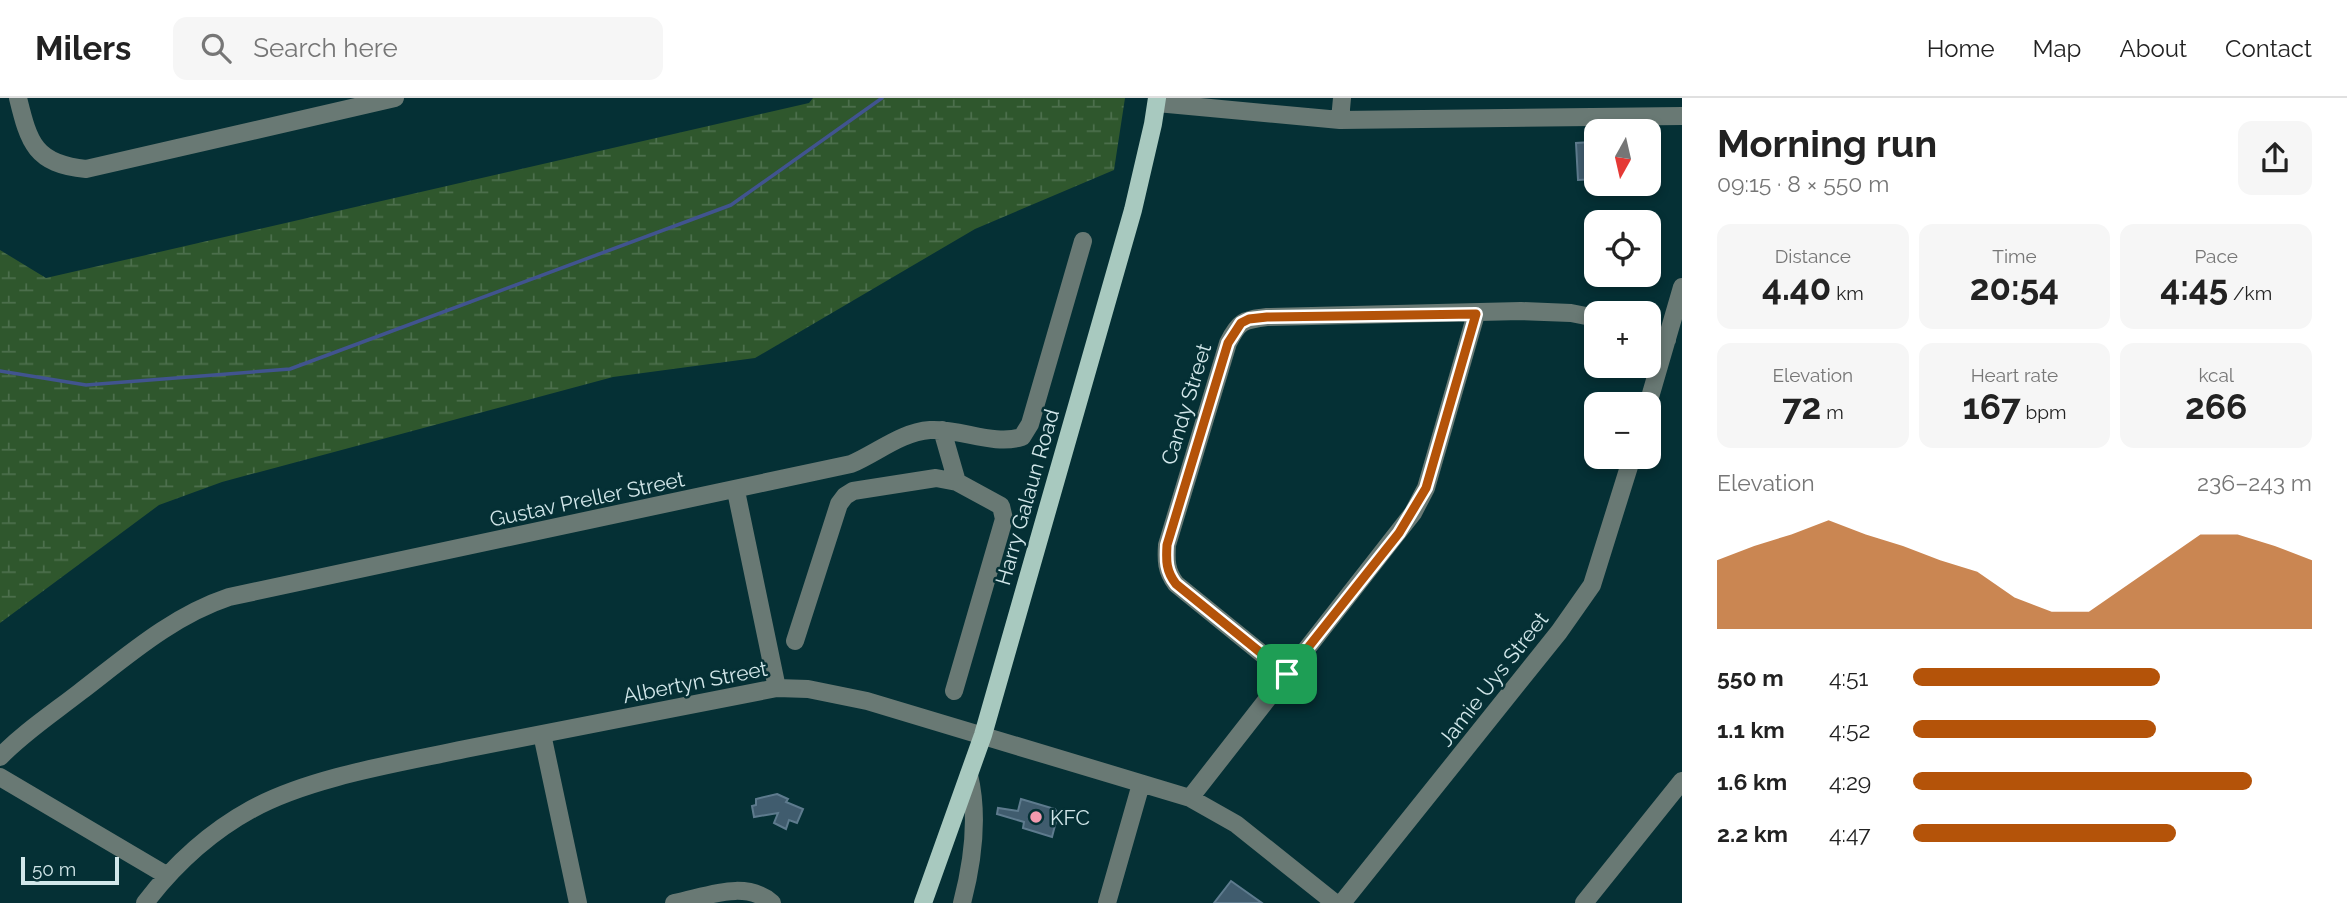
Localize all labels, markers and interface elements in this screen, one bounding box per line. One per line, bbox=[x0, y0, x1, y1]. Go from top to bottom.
search box bbox=[173, 17, 663, 80]
text: Milers bbox=[35, 29, 131, 68]
icon: search bbox=[197, 29, 235, 67]
text: Search here bbox=[253, 33, 398, 63]
text: Home bbox=[1927, 34, 1995, 63]
text: Map bbox=[2033, 34, 2081, 63]
text: About bbox=[2119, 34, 2187, 63]
text: Contact bbox=[2225, 34, 2312, 63]
north arrow bbox=[1584, 119, 1661, 196]
map controls bbox=[1584, 119, 1661, 469]
text: Morning run bbox=[1717, 121, 1937, 166]
button: share bbox=[2238, 121, 2312, 195]
text: 09:15 · 8 × 550 m bbox=[1717, 170, 1889, 197]
button: locate bbox=[1584, 210, 1661, 287]
text: Distance bbox=[1775, 245, 1851, 267]
text: Time bbox=[1992, 245, 2037, 267]
text: Pace bbox=[2194, 245, 2238, 267]
text: 4.40 bbox=[1762, 267, 1831, 308]
text: 20:54 bbox=[1970, 267, 2059, 308]
text: 4:45 bbox=[2160, 267, 2228, 308]
text: km bbox=[1831, 282, 1864, 304]
text: /km bbox=[2228, 282, 2272, 304]
button: + bbox=[1584, 301, 1661, 378]
street label: Candy Street bbox=[1156, 340, 1216, 468]
text: Elevation bbox=[1772, 364, 1853, 386]
text: Heart rate bbox=[1971, 364, 2058, 386]
text: kcal bbox=[2198, 364, 2234, 386]
text: 72 bbox=[1782, 386, 1821, 427]
text: 167 bbox=[1963, 386, 2021, 427]
text: 266 bbox=[2185, 386, 2247, 427]
button: − bbox=[1584, 392, 1661, 469]
text: m bbox=[1821, 401, 1844, 423]
text: bpm bbox=[2021, 401, 2066, 423]
street label: Harry Galaun Road bbox=[990, 406, 1064, 588]
street label: Gustav Preller Street bbox=[487, 466, 687, 532]
text: Elevation bbox=[1717, 469, 1815, 496]
text: 236–243 m bbox=[2197, 469, 2312, 496]
street label: Jamie Uys Street bbox=[1433, 607, 1553, 751]
pin bbox=[1257, 644, 1317, 704]
icon: arrive bbox=[1268, 655, 1306, 693]
street label: Albertyn Street bbox=[621, 656, 769, 708]
text: 550 m bbox=[1717, 664, 1784, 691]
text: 4:51 bbox=[1829, 664, 1868, 691]
text: 1.1 km bbox=[1717, 716, 1785, 743]
text: 4:52 bbox=[1829, 716, 1870, 743]
text: 1.6 km bbox=[1717, 768, 1787, 795]
text: 4:29 bbox=[1829, 768, 1871, 795]
place label: KFC bbox=[1050, 805, 1090, 830]
marker: KFC bbox=[1028, 809, 1044, 825]
text: 2.2 km bbox=[1717, 820, 1788, 847]
text: 4:47 bbox=[1829, 820, 1871, 847]
scale bar bbox=[21, 854, 119, 886]
text: 50 m bbox=[32, 858, 76, 880]

